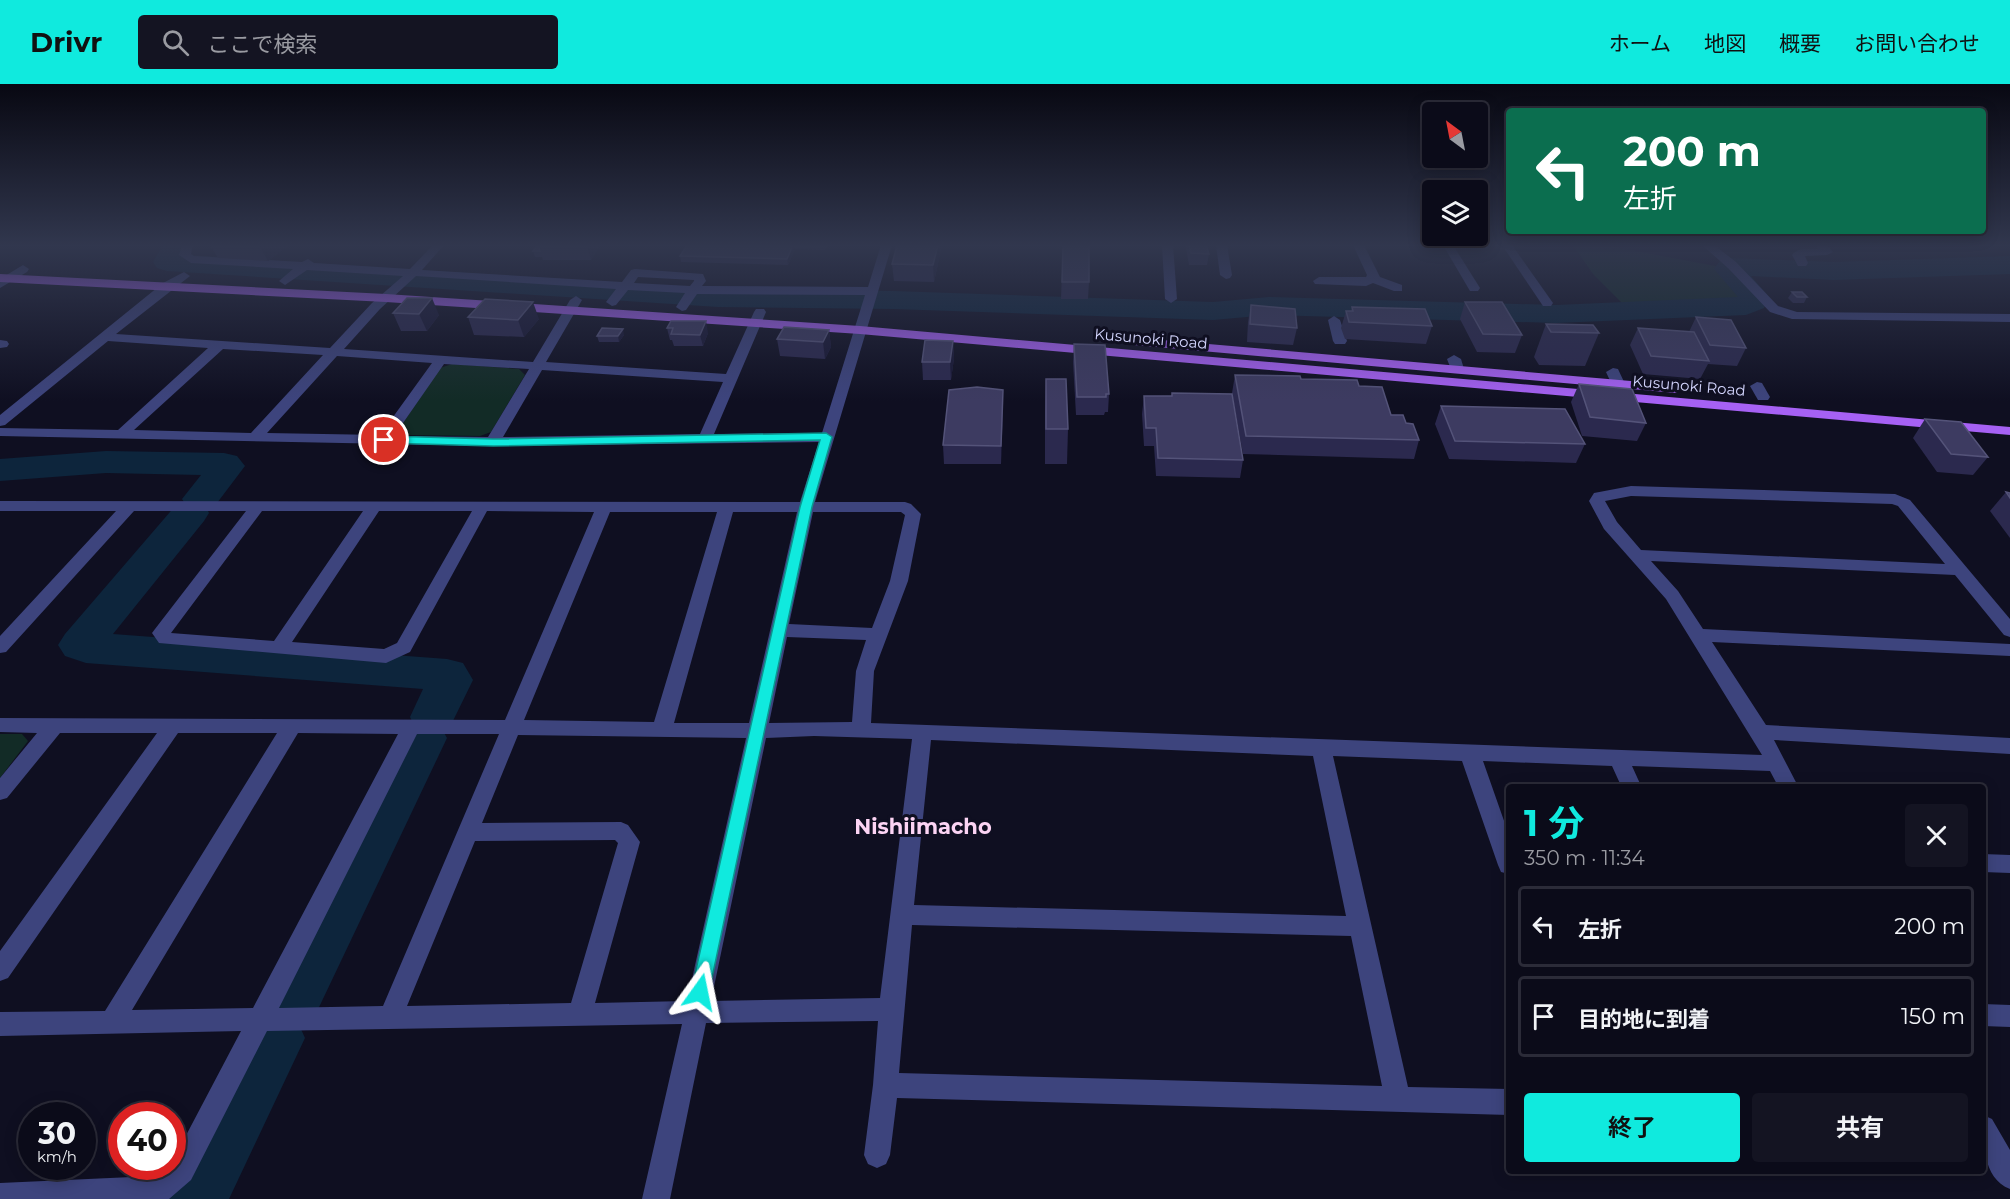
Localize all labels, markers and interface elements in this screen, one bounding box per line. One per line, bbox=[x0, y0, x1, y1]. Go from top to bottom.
search box bbox=[138, 15, 558, 69]
text: Drivr bbox=[30, 25, 102, 59]
icon: search bbox=[159, 26, 192, 59]
text: ここで検索 bbox=[207, 31, 317, 58]
text: ホーム bbox=[1609, 31, 1671, 56]
text: 地図 bbox=[1704, 31, 1746, 56]
text: 概要 bbox=[1779, 31, 1821, 56]
text: お問い合わせ bbox=[1854, 31, 1980, 56]
north arrow bbox=[1422, 102, 1488, 168]
map controls bbox=[1422, 102, 1488, 246]
text: 200 m bbox=[1623, 125, 1761, 177]
icon: left bbox=[1524, 132, 1602, 210]
button: layers bbox=[1422, 180, 1488, 246]
text: 左折 bbox=[1623, 182, 1677, 215]
street label: Kusunoki Road bbox=[1094, 324, 1208, 353]
street label: Kusunoki Road bbox=[1632, 371, 1746, 400]
pin bbox=[358, 414, 409, 465]
icon: arrive bbox=[367, 423, 400, 456]
text: 1 分 bbox=[1524, 801, 1584, 845]
button: close bbox=[1905, 804, 1968, 867]
district label: Nishiimacho bbox=[854, 814, 992, 839]
text: 350 m · 11:34 bbox=[1524, 846, 1645, 870]
icon: left bbox=[1527, 910, 1560, 943]
text: 200 m bbox=[1894, 913, 1965, 940]
text: 左折 bbox=[1578, 916, 1622, 943]
position arrow bbox=[668, 960, 732, 1024]
icon: arrive bbox=[1527, 1000, 1560, 1033]
text: 150 m bbox=[1901, 1003, 1965, 1030]
text: 目的地に到着 bbox=[1578, 1006, 1710, 1033]
button: 終了 bbox=[1524, 1093, 1740, 1162]
button: 共有 bbox=[1752, 1093, 1968, 1162]
speed limit sign: 40 bbox=[108, 1102, 186, 1180]
text: 30 bbox=[38, 1115, 76, 1152]
text: km/h bbox=[37, 1147, 77, 1166]

